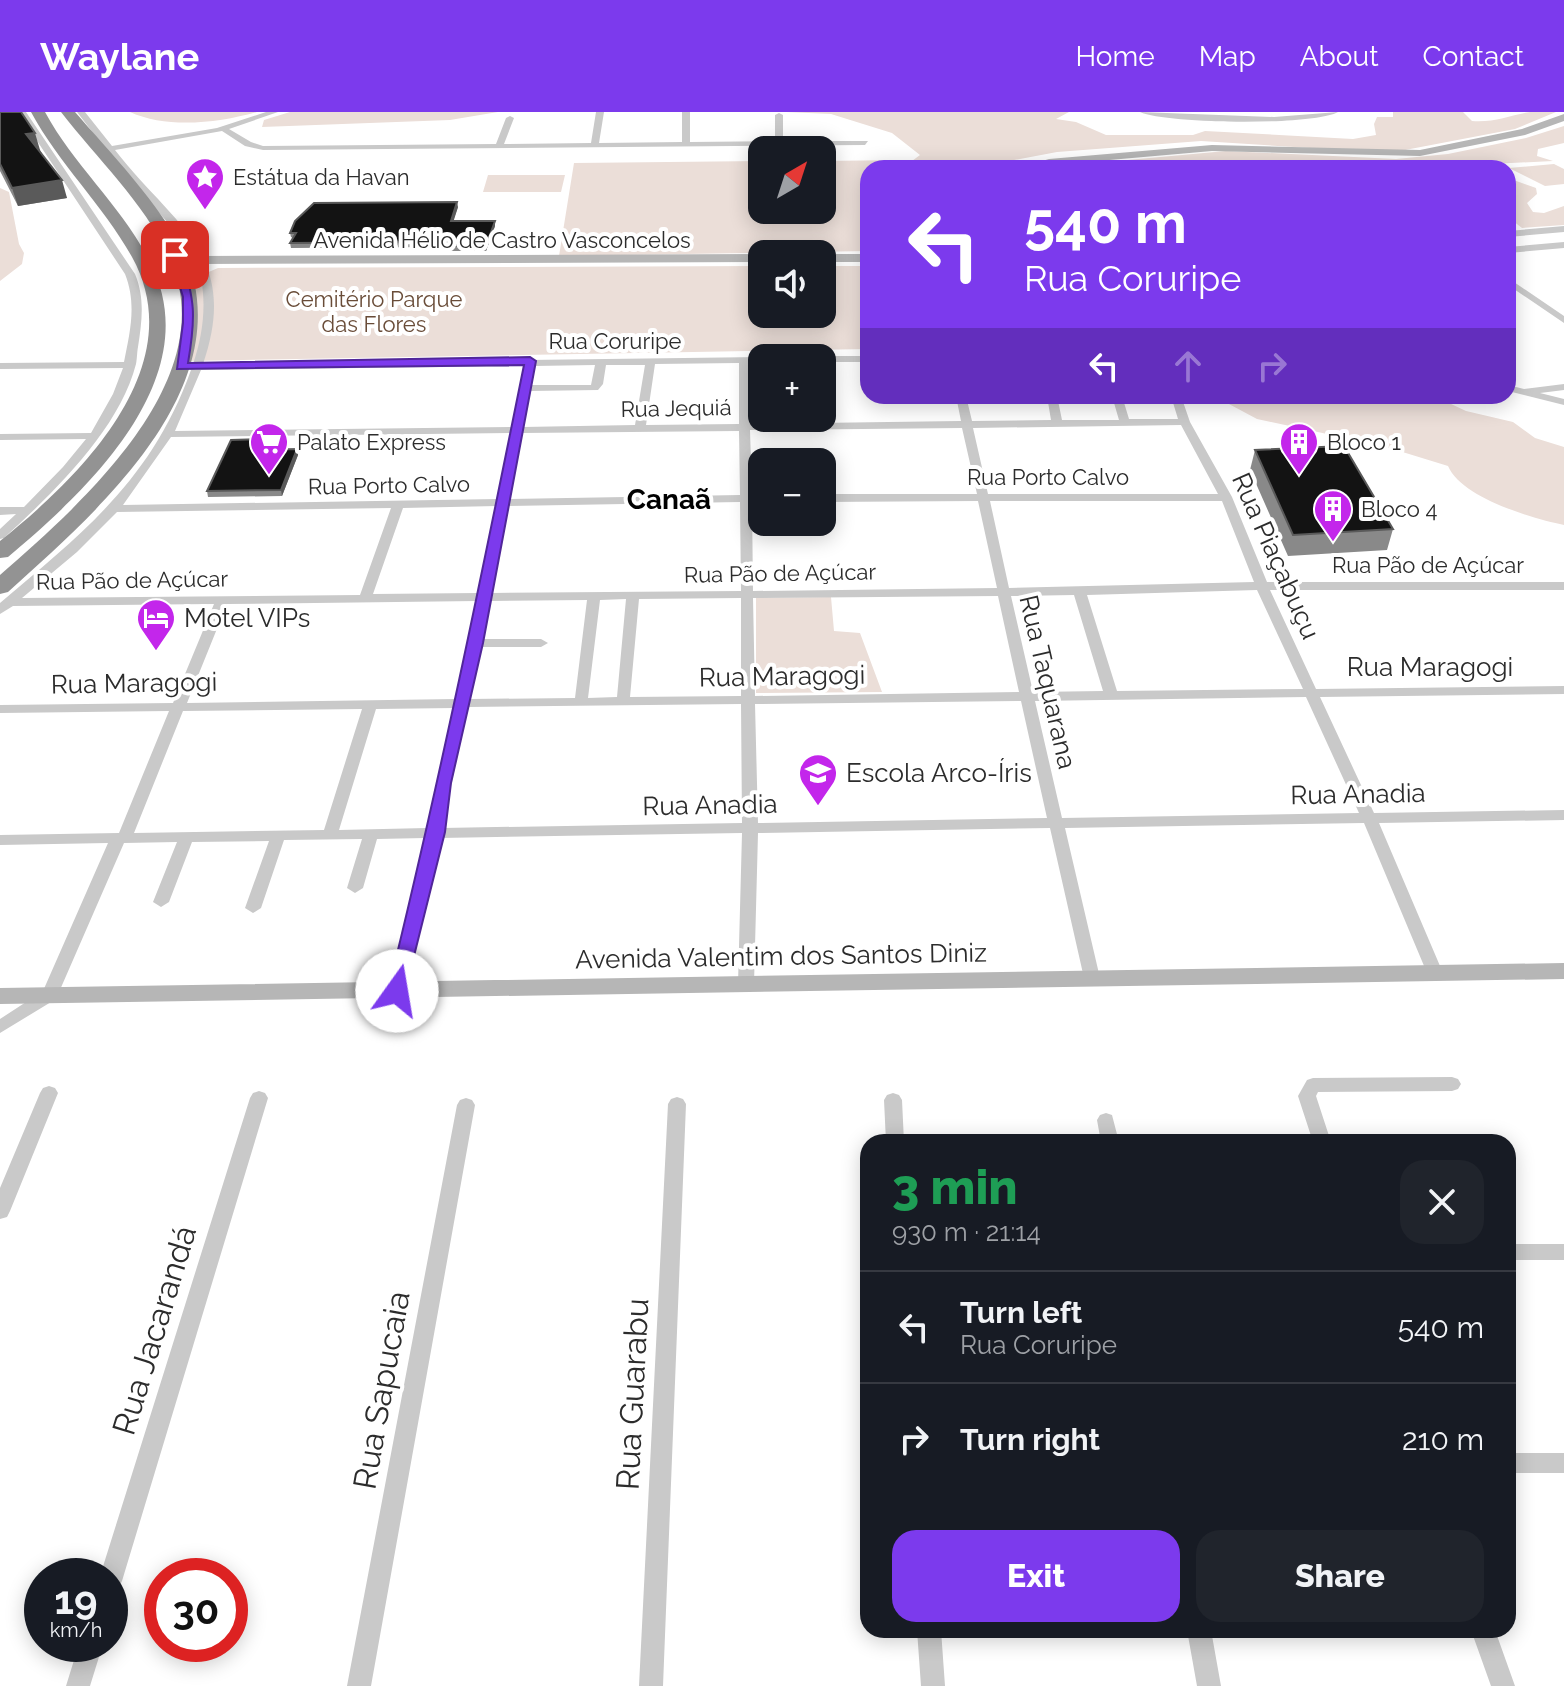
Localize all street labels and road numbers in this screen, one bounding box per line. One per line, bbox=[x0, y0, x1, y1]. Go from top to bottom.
street label: Avenida Hélio de Castro Vasconcelos bbox=[313, 227, 691, 253]
street label: Rua Coruripe bbox=[549, 328, 682, 354]
street label: Rua Jequiá bbox=[620, 394, 732, 422]
street label: Rua Porto Calvo bbox=[967, 464, 1129, 490]
street label: Rua Piaçabuçu bbox=[1226, 468, 1326, 644]
street label: Rua Porto Calvo bbox=[308, 471, 470, 499]
street label: Rua Pão de Açúcar bbox=[1332, 552, 1524, 578]
street label: Rua Pão de Açúcar bbox=[684, 558, 877, 588]
street label: Rua Pão de Açúcar bbox=[36, 565, 229, 595]
street label: Rua Taquarana bbox=[1013, 592, 1083, 772]
street label: Rua Maragogi bbox=[1347, 652, 1513, 682]
street label: Rua Maragogi bbox=[699, 660, 865, 692]
street label: Rua Maragogi bbox=[51, 667, 217, 699]
street label: Rua Anadia bbox=[1290, 778, 1426, 810]
street label: Rua Anadia bbox=[642, 789, 778, 821]
street label: Avenida Valentim dos Santos Diniz bbox=[575, 937, 987, 975]
street label: Rua Jacarandá bbox=[105, 1221, 203, 1439]
street label: Rua Sapucaia bbox=[345, 1288, 417, 1492]
street label: Rua Guarabu bbox=[609, 1297, 655, 1491]

